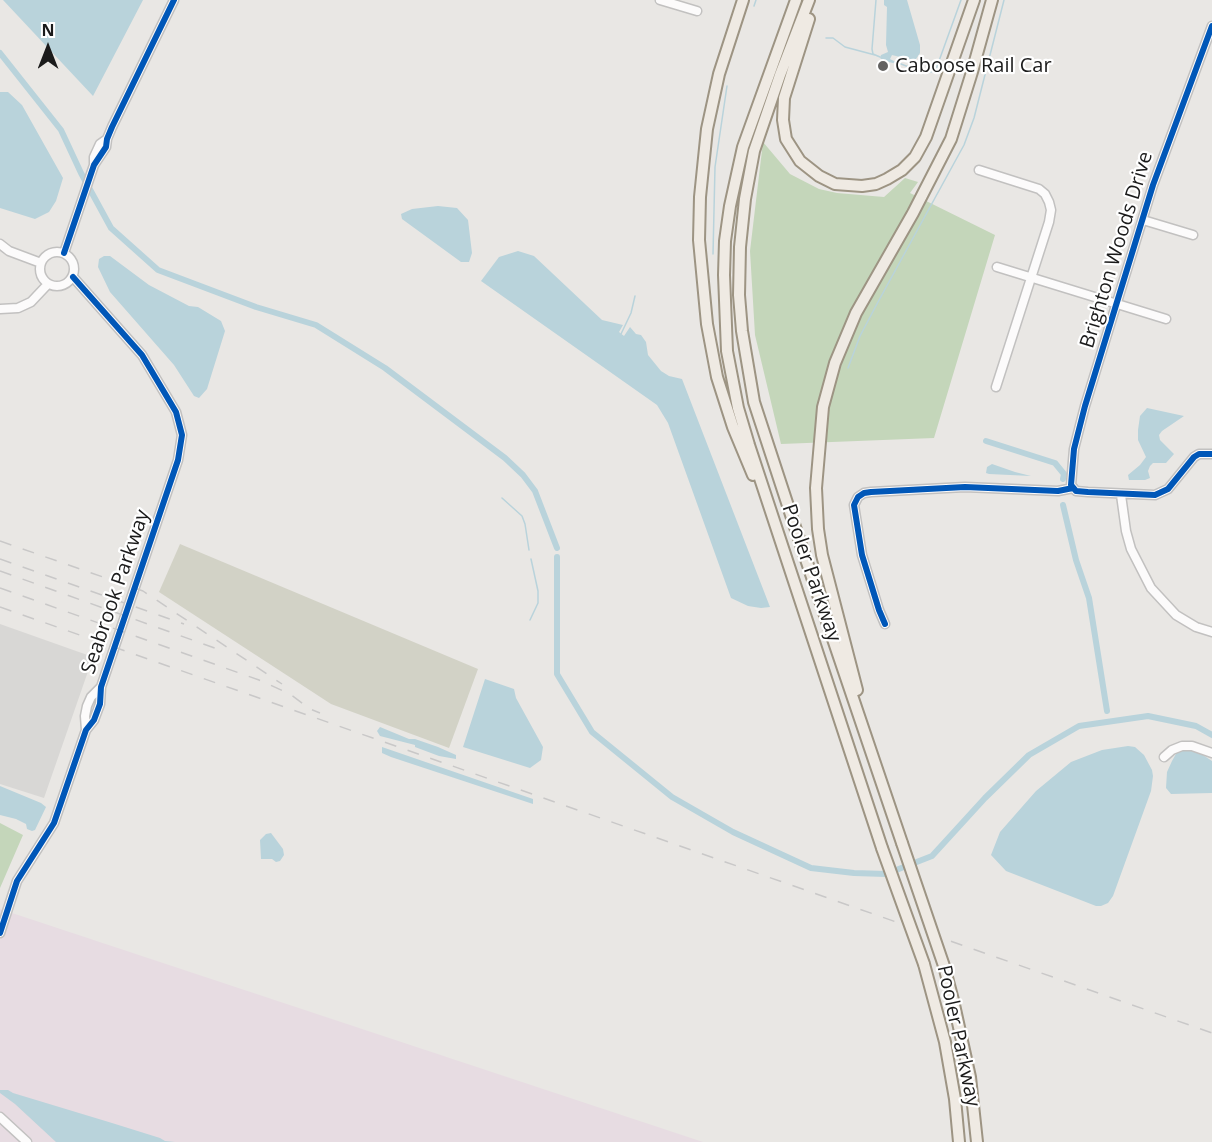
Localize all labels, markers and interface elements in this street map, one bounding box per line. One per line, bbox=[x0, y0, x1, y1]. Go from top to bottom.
north arrow bbox=[18, 18, 78, 78]
text: N bbox=[41, 19, 55, 41]
place label: Caboose Rail Car bbox=[895, 54, 1052, 78]
marker: Caboose Rail Car bbox=[876, 59, 890, 73]
street label: Brighton Woods Drive bbox=[1076, 149, 1158, 351]
street label: Pooler Parkway bbox=[776, 501, 846, 645]
street label: Seabrook Parkway bbox=[77, 507, 155, 677]
street label: Pooler Parkway bbox=[931, 963, 985, 1109]

